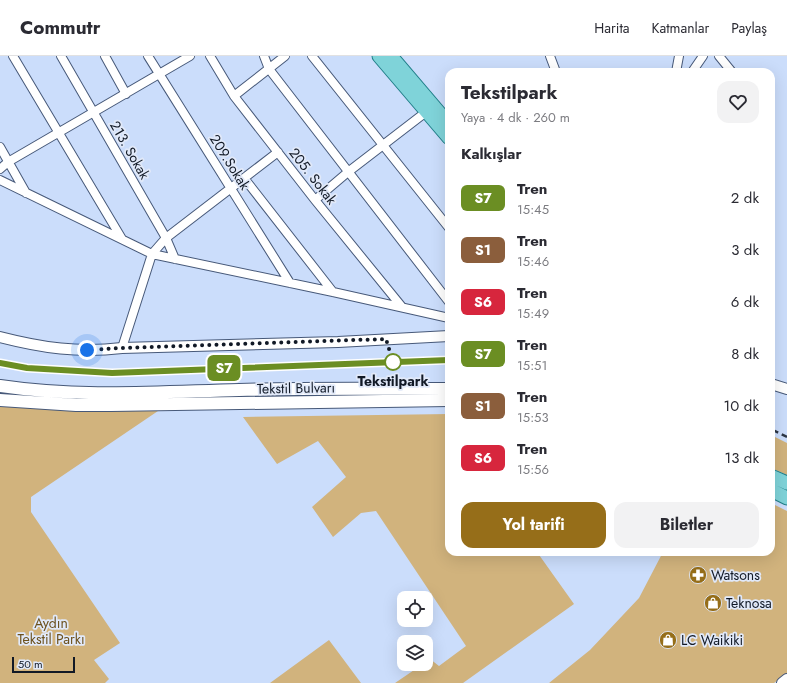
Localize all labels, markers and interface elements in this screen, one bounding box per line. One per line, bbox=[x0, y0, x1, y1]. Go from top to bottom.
text: Commutr bbox=[20, 14, 100, 41]
text: Harita bbox=[594, 18, 630, 38]
text: Katmanlar bbox=[652, 18, 709, 38]
text: Paylaş bbox=[731, 18, 767, 38]
text: Tekstilpark bbox=[461, 79, 557, 106]
button: heart bbox=[717, 81, 759, 123]
text: Yaya · 4 dk · 260 m bbox=[461, 108, 570, 127]
street label: 213. Sokak bbox=[105, 117, 155, 184]
street label: 209.Sokak bbox=[205, 130, 255, 194]
street label: 205. Sokak bbox=[284, 143, 342, 209]
text: Kalkışlar bbox=[461, 143, 522, 165]
text: Tren bbox=[517, 178, 547, 200]
text: 2 dk bbox=[731, 187, 759, 209]
text: S7 bbox=[474, 188, 492, 208]
text: 15:45 bbox=[517, 200, 549, 219]
text: Tren bbox=[517, 230, 547, 252]
text: 3 dk bbox=[731, 239, 759, 261]
text: S1 bbox=[475, 240, 491, 260]
text: 15:46 bbox=[517, 252, 549, 271]
text: Tren bbox=[517, 282, 547, 304]
text: 6 dk bbox=[731, 291, 759, 313]
text: S6 bbox=[474, 292, 492, 312]
text: 15:49 bbox=[517, 304, 549, 323]
text: Tren bbox=[517, 334, 547, 356]
your location bbox=[77, 340, 97, 360]
text: 8 dk bbox=[731, 343, 759, 365]
text: S7 bbox=[474, 344, 492, 364]
marker: Tekstilpark bbox=[384, 353, 402, 371]
line badge: S7 bbox=[206, 355, 242, 381]
text: 15:51 bbox=[517, 356, 547, 375]
text: S7 bbox=[215, 358, 233, 378]
place label: Tekstilpark bbox=[357, 371, 429, 391]
street label: Tekstil Bulvarı bbox=[257, 377, 335, 399]
text: Tren bbox=[517, 386, 547, 408]
text: 10 dk bbox=[724, 395, 759, 417]
text: S1 bbox=[475, 396, 491, 416]
text: 15:53 bbox=[517, 408, 549, 427]
text: Tren bbox=[517, 438, 547, 460]
text: 13 dk bbox=[724, 447, 759, 469]
text: S6 bbox=[474, 448, 492, 468]
text: 15:56 bbox=[517, 460, 549, 479]
button: Yol tarifi bbox=[461, 502, 606, 548]
button: Biletler bbox=[614, 502, 759, 548]
pharmacy icon: Watsons bbox=[688, 565, 708, 585]
place label: Watsons bbox=[711, 565, 760, 585]
map controls bbox=[397, 591, 433, 671]
button: locate bbox=[397, 591, 433, 627]
shop icon: Teknosa bbox=[703, 593, 723, 613]
place label: Teknosa bbox=[726, 593, 772, 613]
park label: Aydın Tekstil Parkı bbox=[17, 613, 85, 649]
shop icon: LC Waikiki bbox=[658, 630, 678, 650]
place label: LC Waikiki bbox=[681, 630, 743, 650]
button: layers bbox=[397, 635, 433, 671]
scale bar bbox=[12, 655, 75, 674]
text: 50 m bbox=[18, 656, 43, 672]

